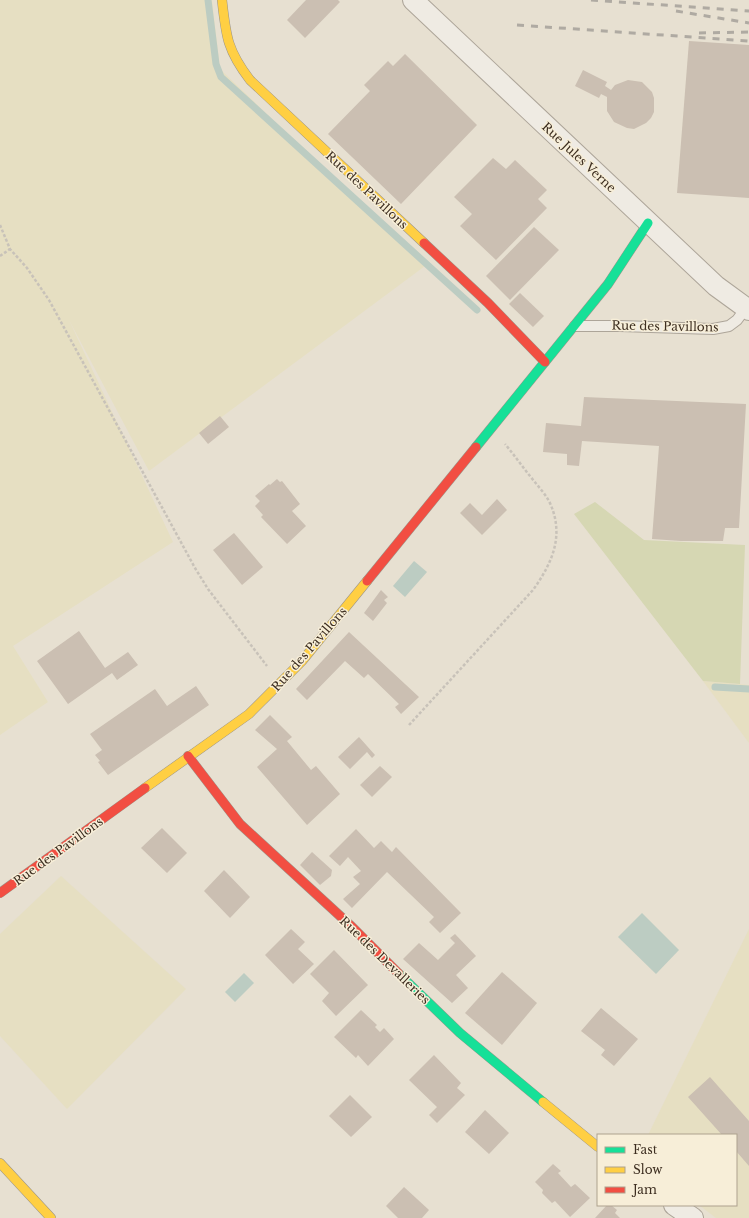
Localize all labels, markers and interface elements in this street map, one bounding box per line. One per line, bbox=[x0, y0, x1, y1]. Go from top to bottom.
street label: Rue Jules Verne bbox=[539, 119, 619, 195]
street label: Rue des Pavillons bbox=[323, 148, 411, 232]
street label: Rue des Pavillons bbox=[611, 318, 719, 334]
street label: Rue des Pavillons bbox=[268, 604, 350, 694]
street label: Rue des Pavillons bbox=[10, 813, 106, 889]
street label: Rue des Devalleries bbox=[337, 913, 433, 1007]
legend bbox=[597, 1134, 737, 1206]
text: Fast bbox=[633, 1142, 658, 1157]
text: Slow bbox=[633, 1162, 663, 1177]
text: Jam bbox=[631, 1182, 657, 1197]

